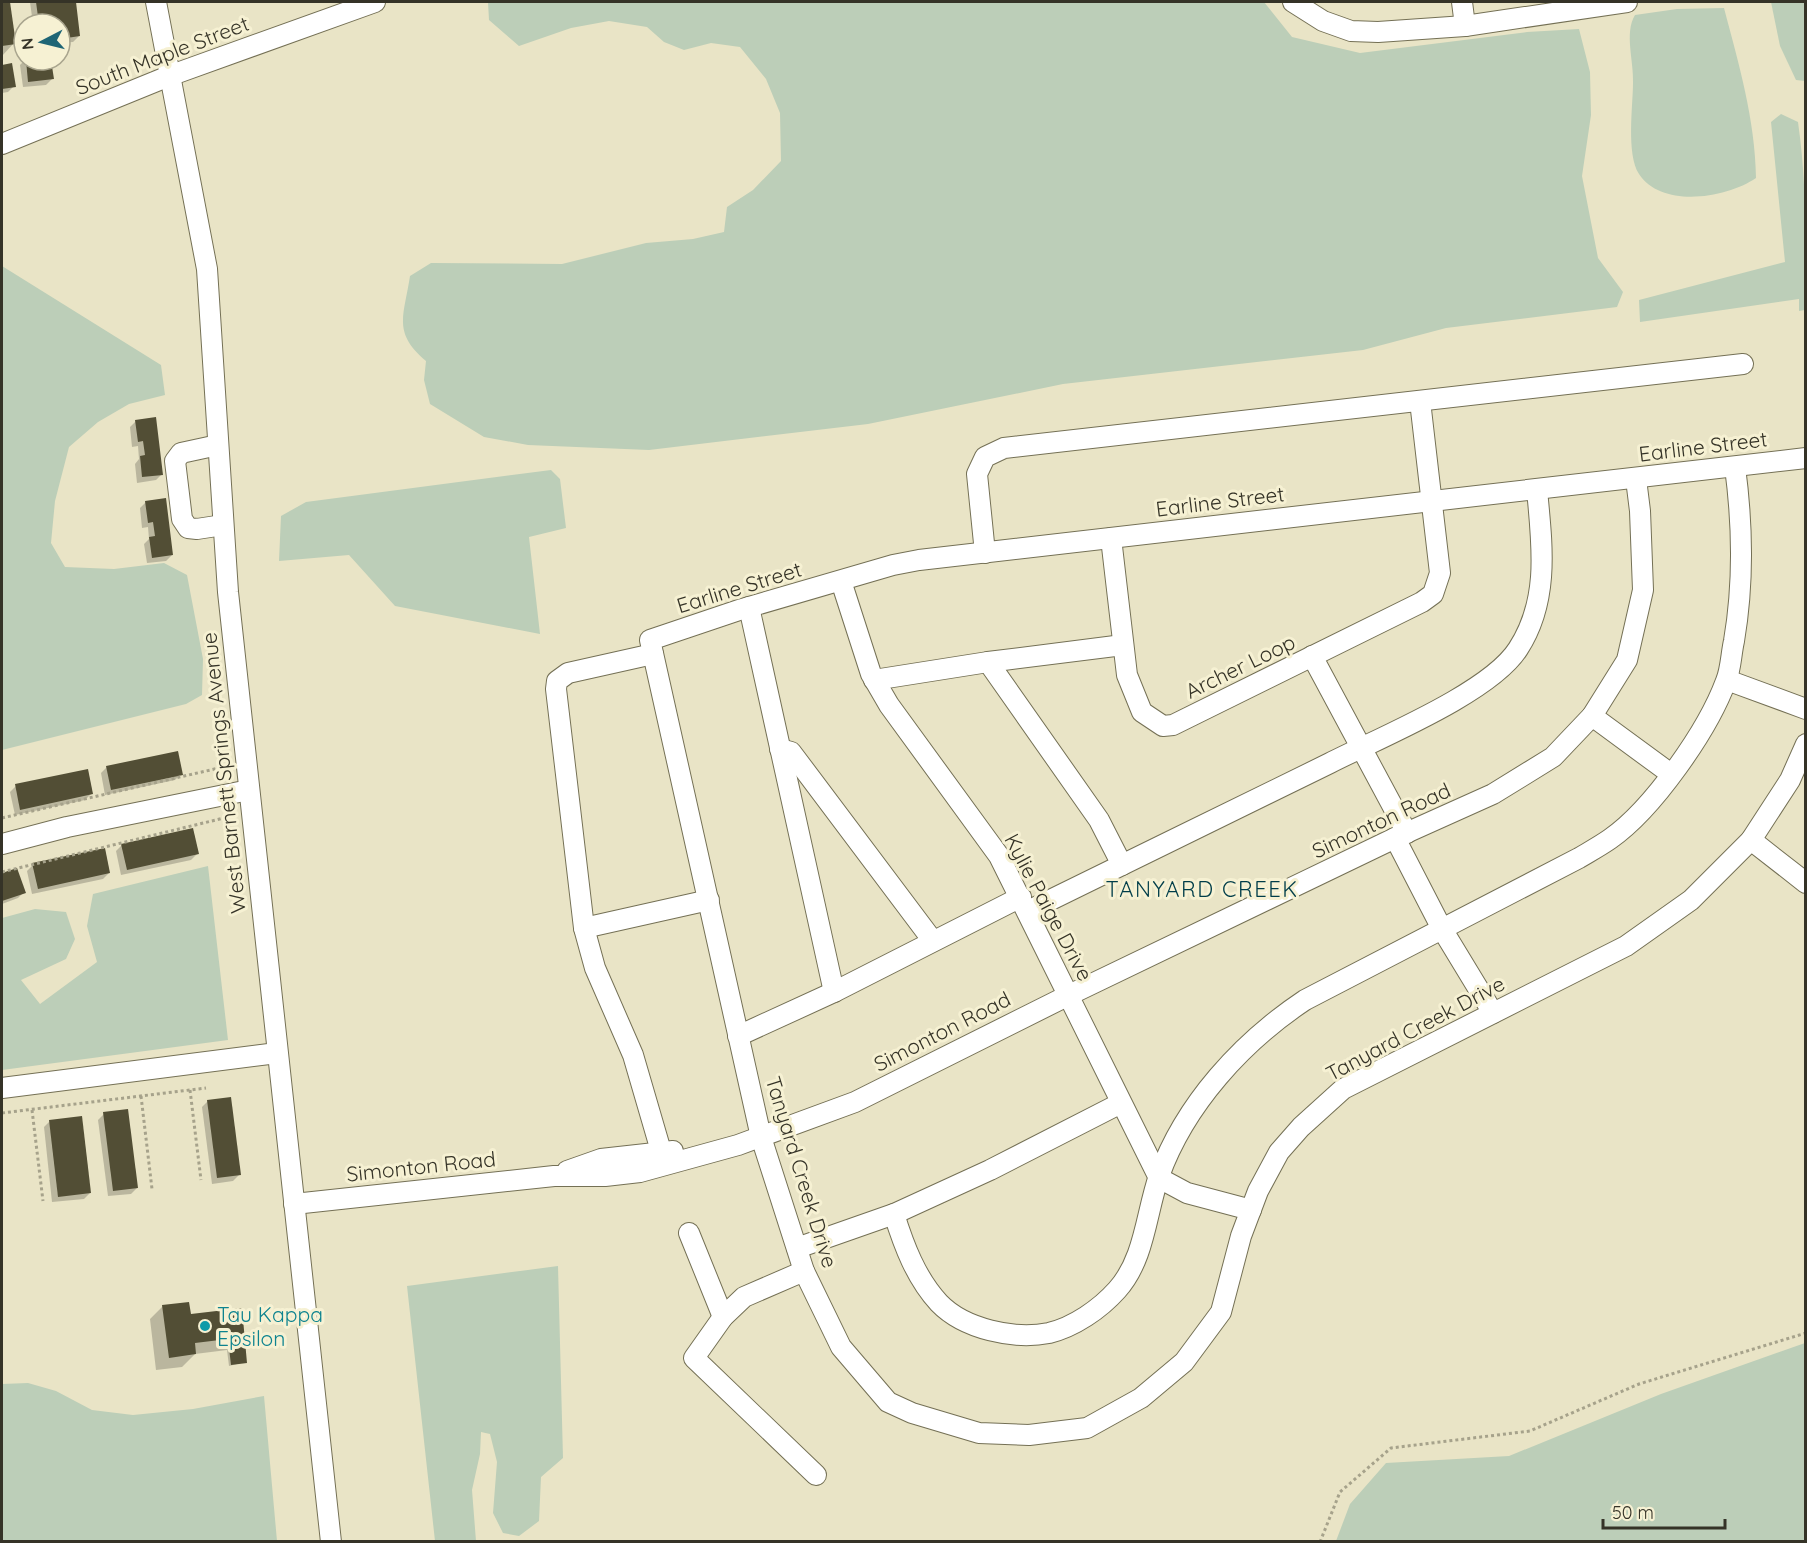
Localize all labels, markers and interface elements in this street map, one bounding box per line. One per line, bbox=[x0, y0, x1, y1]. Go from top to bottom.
street label: South Maple Street bbox=[72, 10, 252, 100]
north arrow bbox=[12, 12, 72, 72]
text: N bbox=[16, 37, 38, 51]
street label: Earline Street bbox=[1637, 425, 1769, 467]
street label: Earline Street bbox=[1154, 480, 1286, 522]
street label: Earline Street bbox=[673, 556, 805, 618]
street label: Archer Loop bbox=[1181, 628, 1299, 704]
street label: West Barnett Springs Avenue bbox=[195, 631, 251, 915]
street label: Simonton Road bbox=[1308, 777, 1454, 863]
street label: Kylie Paige Drive bbox=[999, 829, 1099, 985]
district label: TANYARD CREEK bbox=[1105, 875, 1299, 903]
street label: Tanyard Creek Drive bbox=[1321, 970, 1509, 1086]
street label: Simonton Road bbox=[869, 985, 1015, 1077]
street label: Tanyard Creek Drive bbox=[761, 1073, 843, 1271]
street label: Simonton Road bbox=[345, 1145, 497, 1187]
place label: Tau Kappa Epsilon bbox=[217, 1301, 323, 1351]
marker: Tau Kappa Epsilon bbox=[198, 1319, 212, 1333]
scale bar bbox=[1603, 1492, 1724, 1530]
text: 50 m bbox=[1612, 1501, 1654, 1524]

